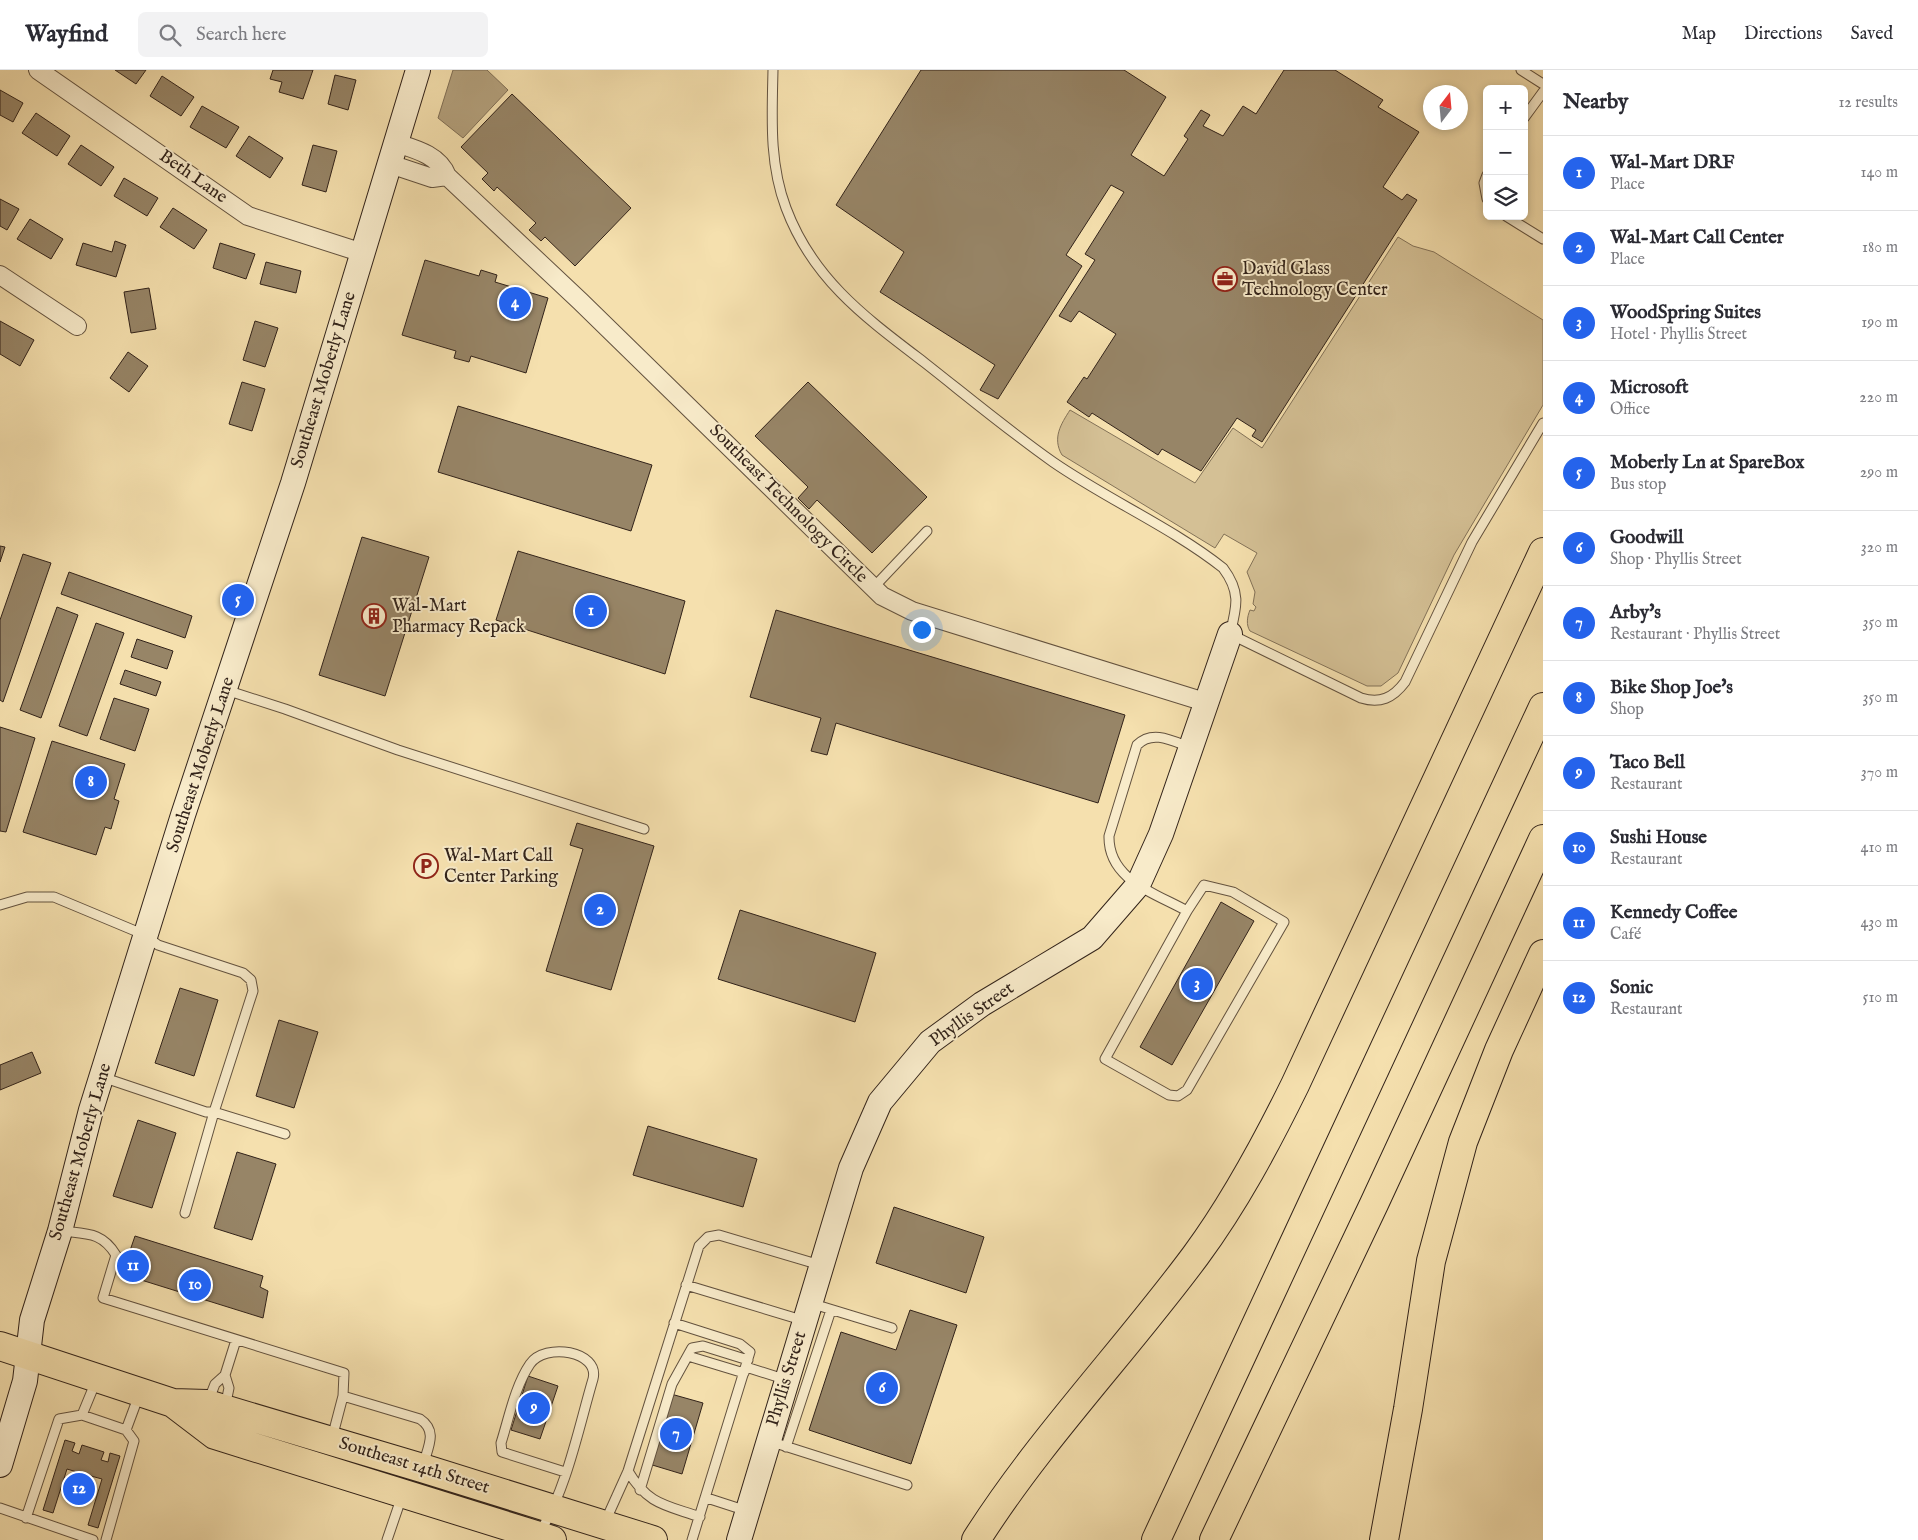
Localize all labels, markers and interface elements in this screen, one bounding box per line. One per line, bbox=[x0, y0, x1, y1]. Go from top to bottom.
search box bbox=[138, 12, 488, 57]
text: Wayfind bbox=[25, 19, 108, 50]
icon: search bbox=[156, 21, 184, 49]
text: Search here bbox=[196, 23, 286, 47]
text: Map bbox=[1682, 23, 1716, 46]
text: Directions bbox=[1744, 23, 1822, 46]
text: Saved bbox=[1850, 23, 1893, 46]
north arrow bbox=[1423, 85, 1468, 130]
map controls bbox=[1483, 85, 1528, 220]
button: + bbox=[1483, 85, 1528, 130]
text: Nearby bbox=[1563, 89, 1628, 116]
text: 12 results bbox=[1838, 93, 1898, 113]
button: − bbox=[1483, 130, 1528, 175]
street label: Beth Lane bbox=[154, 145, 232, 209]
text: Wal-Mart DRF bbox=[1610, 151, 1734, 175]
text: 1 bbox=[1576, 163, 1582, 183]
text: 140 m bbox=[1860, 163, 1898, 183]
button: layers bbox=[1483, 175, 1528, 220]
text: Place bbox=[1610, 175, 1645, 195]
text: Wal-Mart Call Center bbox=[1610, 226, 1784, 250]
text: 2 bbox=[1575, 238, 1583, 258]
text: 180 m bbox=[1862, 238, 1898, 258]
text: Place bbox=[1610, 250, 1645, 270]
place label: David Glass Technology Center bbox=[1242, 258, 1388, 302]
office icon: David Glass Technology Center bbox=[1212, 266, 1238, 292]
pin: 4 bbox=[499, 284, 531, 322]
street label: Southeast Moberly Lane bbox=[286, 289, 362, 471]
text: WoodSpring Suites bbox=[1610, 301, 1761, 325]
text: 3 bbox=[1576, 313, 1582, 333]
text: 190 m bbox=[1861, 313, 1898, 333]
text: Hotel · Phyllis Street bbox=[1610, 325, 1747, 345]
text: Microsoft bbox=[1610, 376, 1689, 400]
text: 4 bbox=[1575, 388, 1583, 408]
text: 220 m bbox=[1859, 388, 1898, 408]
text: Office bbox=[1610, 400, 1650, 420]
street label: Southeast Technology Circle bbox=[704, 420, 872, 588]
text: Moberly Ln at SpareBox bbox=[1610, 451, 1805, 475]
text: 5 bbox=[1576, 463, 1582, 483]
text: 290 m bbox=[1860, 463, 1898, 483]
text: Bus stop bbox=[1610, 475, 1666, 495]
text: Goodwill bbox=[1610, 526, 1684, 550]
text: 6 bbox=[1576, 538, 1582, 558]
text: 320 m bbox=[1861, 538, 1898, 558]
text: Shop · Phyllis Street bbox=[1610, 550, 1742, 570]
pin: 5 bbox=[222, 581, 254, 619]
pin: 1 bbox=[575, 592, 607, 630]
place label: Wal-Mart Pharmacy Repack bbox=[392, 595, 526, 639]
text: Arby's bbox=[1610, 601, 1661, 625]
building icon: Wal-Mart Pharmacy Repack bbox=[361, 603, 387, 629]
text: 7 bbox=[1575, 613, 1583, 633]
text: 350 m bbox=[1863, 613, 1898, 633]
your location bbox=[909, 617, 935, 643]
text: Restaurant · Phyllis Street bbox=[1610, 625, 1780, 645]
street label: Southeast Moberly Lane bbox=[162, 674, 240, 856]
text: Bike Shop Joe's bbox=[1610, 676, 1733, 700]
text: 8 bbox=[1576, 688, 1582, 708]
text: 350 m bbox=[1863, 688, 1898, 708]
text: Shop bbox=[1610, 700, 1644, 720]
text: Taco Bell bbox=[1610, 751, 1685, 775]
pin: 8 bbox=[75, 763, 107, 801]
text: 9 bbox=[1576, 763, 1582, 783]
text: 370 m bbox=[1861, 763, 1898, 783]
text: Restaurant bbox=[1610, 775, 1683, 795]
text: Sushi House bbox=[1610, 826, 1707, 850]
text: 10 bbox=[1572, 838, 1586, 858]
text: 410 m bbox=[1861, 838, 1898, 858]
place label: Wal-Mart Call Center Parking bbox=[444, 845, 558, 889]
text: Restaurant bbox=[1610, 850, 1683, 870]
parking icon: Wal-Mart Call Center Parking bbox=[413, 853, 439, 879]
pin: 2 bbox=[584, 891, 616, 929]
text: Kennedy Coffee bbox=[1610, 901, 1738, 925]
text: 11 bbox=[1573, 913, 1585, 933]
text: 430 m bbox=[1860, 913, 1898, 933]
text: Café bbox=[1610, 925, 1641, 945]
pin: 3 bbox=[1181, 965, 1213, 1003]
text: Sonic bbox=[1610, 976, 1653, 1000]
street label: Phyllis Street bbox=[925, 977, 1019, 1053]
text: 12 bbox=[1572, 988, 1586, 1008]
text: 510 m bbox=[1863, 988, 1898, 1008]
text: Restaurant bbox=[1610, 1000, 1683, 1020]
street label: Southeast Moberly Lane bbox=[45, 1061, 117, 1243]
pin: 11 bbox=[117, 1247, 149, 1285]
pin: 10 bbox=[179, 1266, 211, 1304]
street label: Phyllis Street bbox=[762, 1329, 812, 1429]
pin: 6 bbox=[866, 1369, 898, 1407]
pin: 9 bbox=[518, 1389, 550, 1427]
pin: 7 bbox=[660, 1415, 692, 1453]
street label: Southeast 14th Street bbox=[336, 1432, 492, 1500]
pin: 12 bbox=[63, 1470, 95, 1508]

